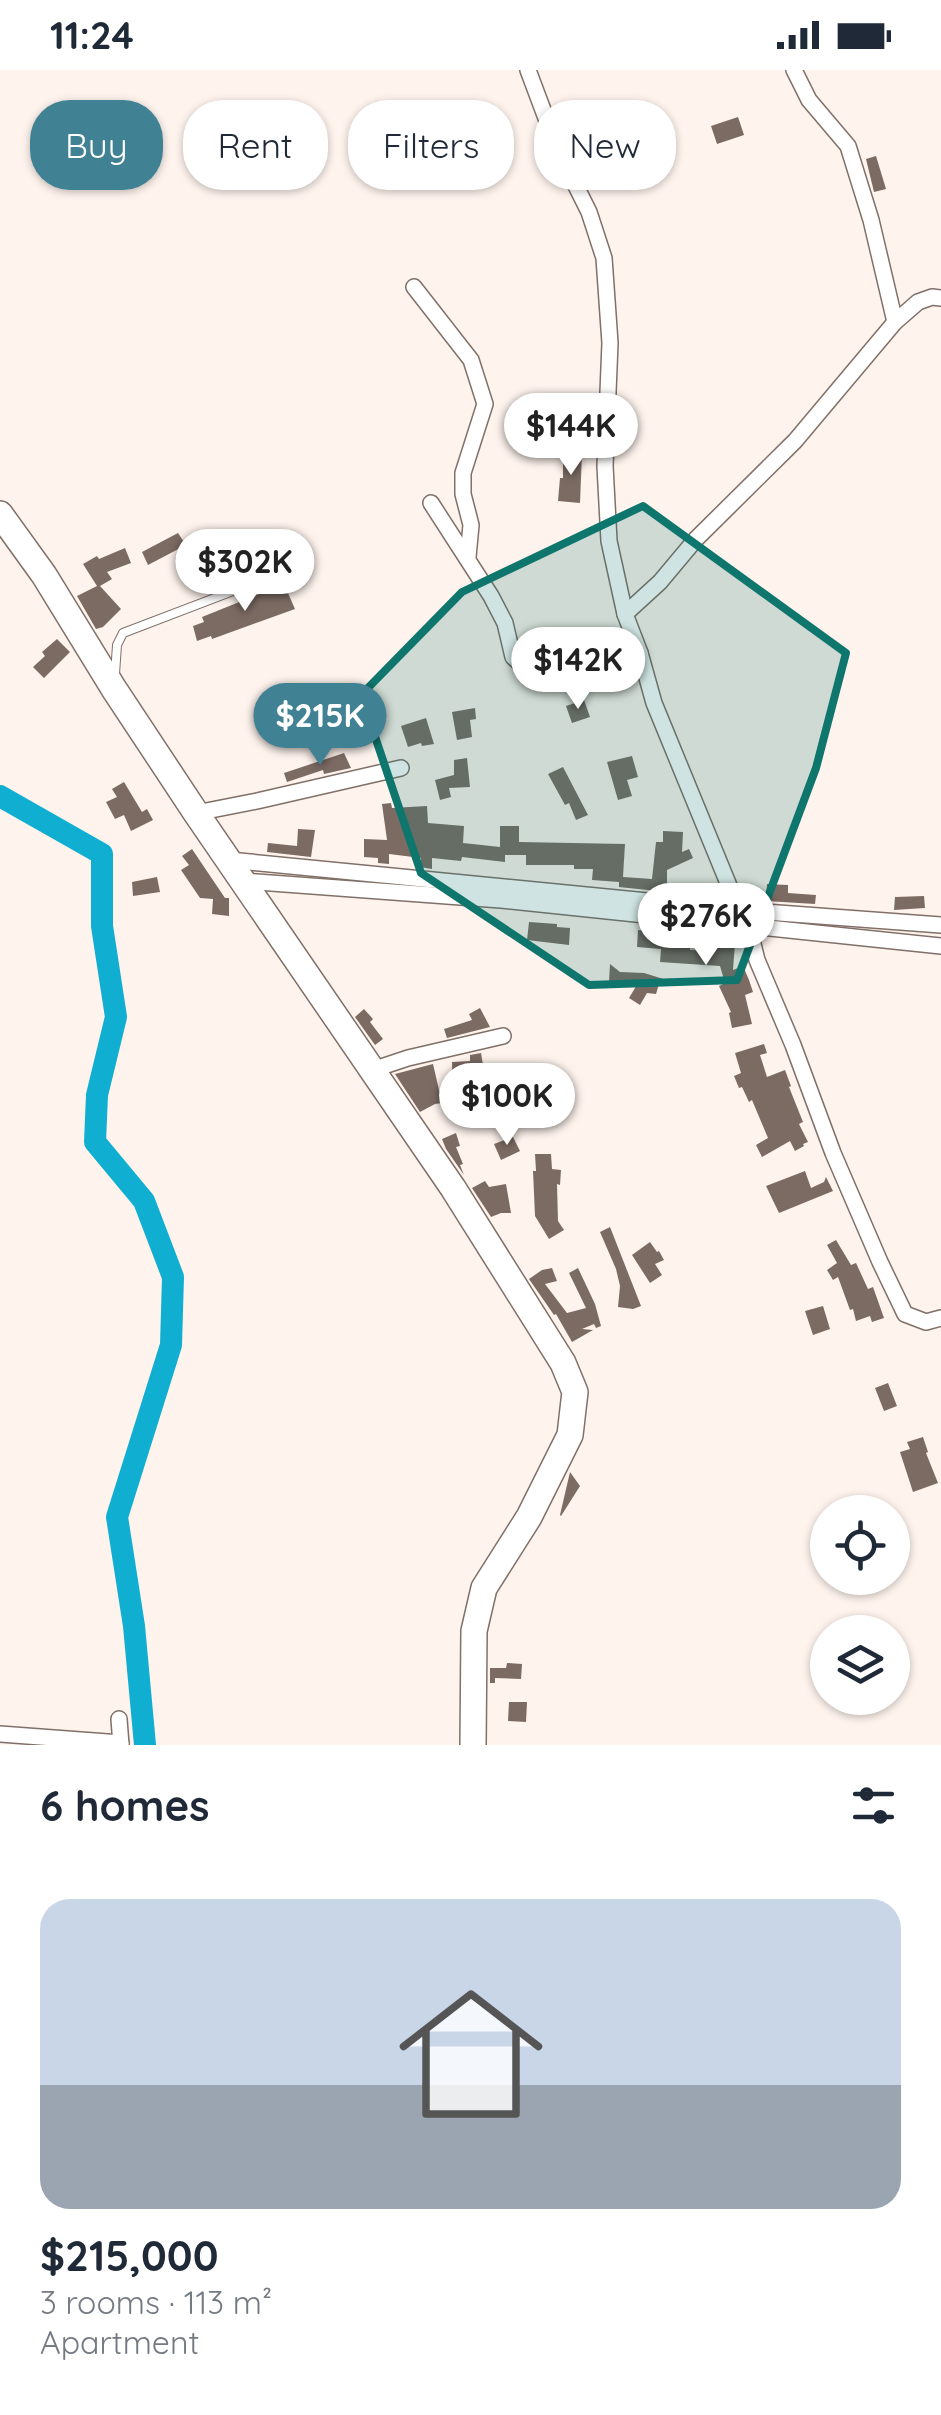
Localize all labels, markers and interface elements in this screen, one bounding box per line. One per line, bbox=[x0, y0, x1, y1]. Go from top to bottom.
text: 11:24 bbox=[50, 11, 134, 59]
chip: Buy bbox=[30, 100, 163, 190]
chip: Rent bbox=[183, 100, 328, 190]
chip: Filters bbox=[348, 100, 514, 190]
chip: New bbox=[534, 100, 676, 190]
pin: $144K bbox=[501, 393, 641, 478]
text: $144K bbox=[526, 405, 616, 445]
pin: $302K bbox=[175, 529, 315, 614]
text: $302K bbox=[197, 541, 293, 581]
pin: $142K bbox=[508, 627, 648, 712]
text: $142K bbox=[533, 639, 623, 679]
pin: $215K bbox=[250, 683, 390, 768]
text: $215K bbox=[275, 695, 365, 735]
pin: $276K bbox=[636, 883, 776, 968]
text: $276K bbox=[660, 895, 752, 935]
pin: $100K bbox=[437, 1063, 577, 1148]
text: $100K bbox=[461, 1075, 553, 1115]
map controls bbox=[810, 1495, 910, 1715]
button: locate bbox=[810, 1495, 910, 1595]
button: layers bbox=[810, 1615, 910, 1715]
icon: filters bbox=[846, 1778, 901, 1833]
text: 6 homes bbox=[40, 1779, 210, 1832]
icon: home bbox=[381, 1964, 561, 2144]
text: $215,000 bbox=[40, 2229, 218, 2282]
text: 3 rooms · 113 m² bbox=[40, 2282, 272, 2322]
text: Apartment bbox=[40, 2322, 199, 2362]

